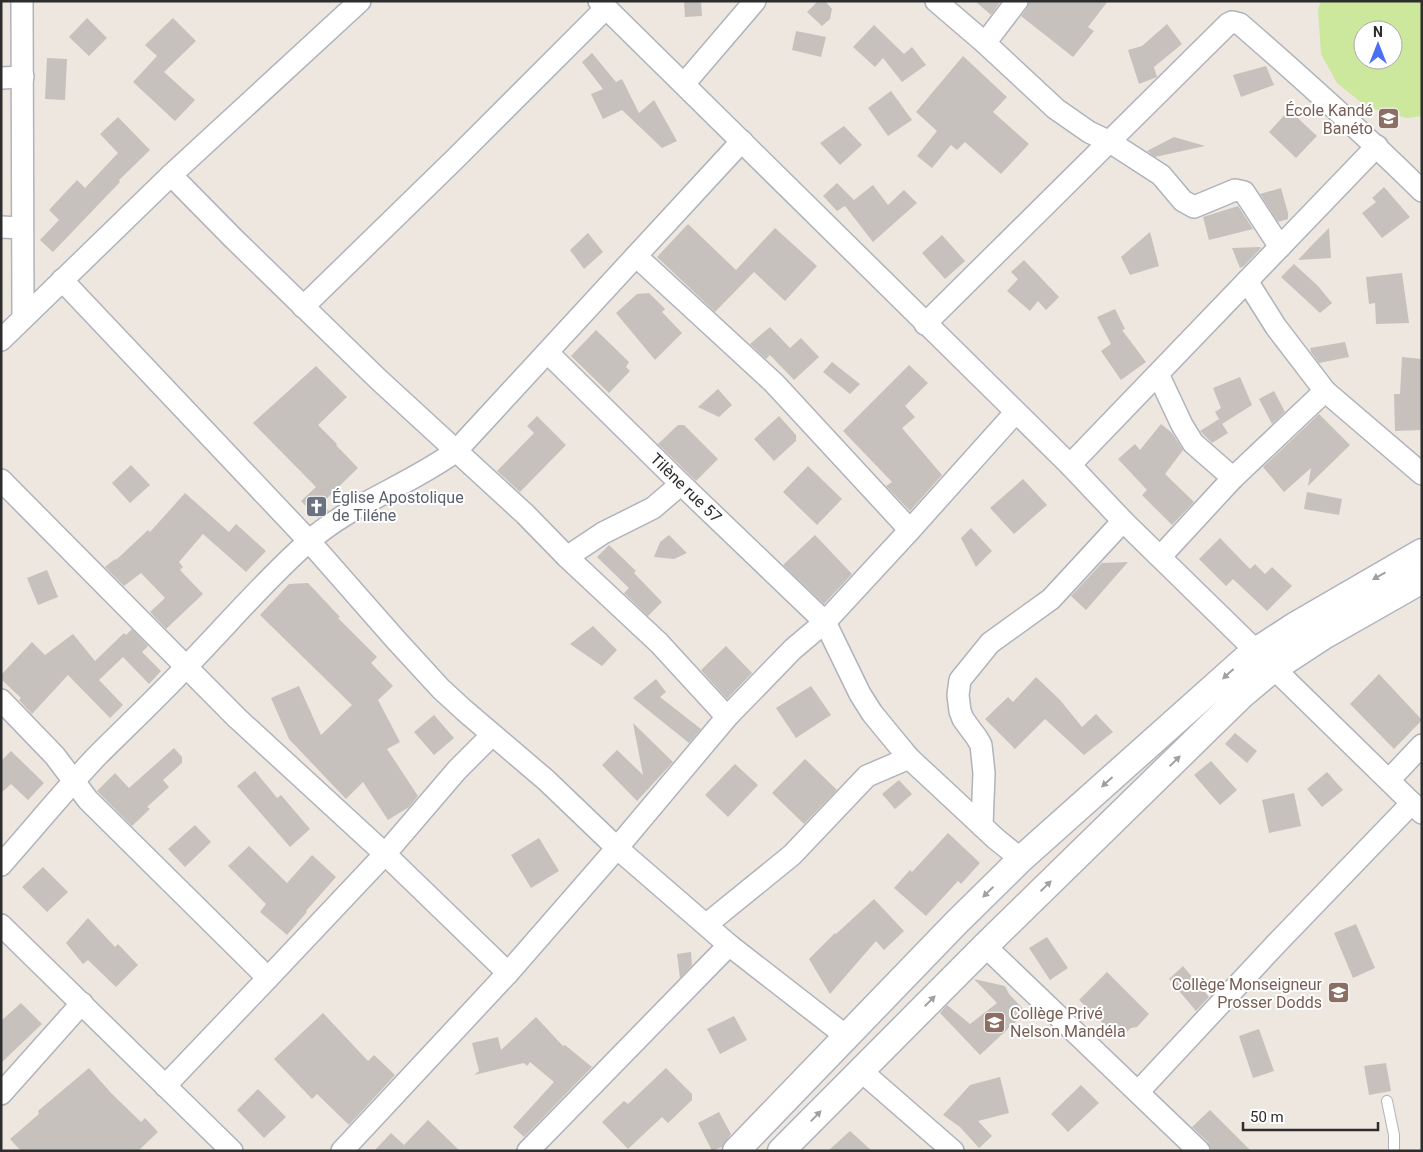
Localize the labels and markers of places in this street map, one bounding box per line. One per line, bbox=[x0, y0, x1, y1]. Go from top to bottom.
place label: École Kandé Banéto bbox=[1285, 101, 1373, 138]
school or university icon: École Kandé Banéto bbox=[1377, 107, 1401, 131]
place label: Église Apostolique de Tiléne bbox=[332, 488, 464, 525]
church icon: Église Apostolique de Tiléne bbox=[304, 494, 328, 518]
place label: Collège Monseigneur Prosser Dodds bbox=[1172, 975, 1323, 1012]
school or university icon: Collège Monseigneur Prosser Dodds bbox=[1326, 981, 1350, 1005]
place label: Collège Privé Nelson Mandéla bbox=[1010, 1004, 1126, 1041]
school or university icon: Collège Privé Nelson Mandéla bbox=[982, 1010, 1006, 1034]

